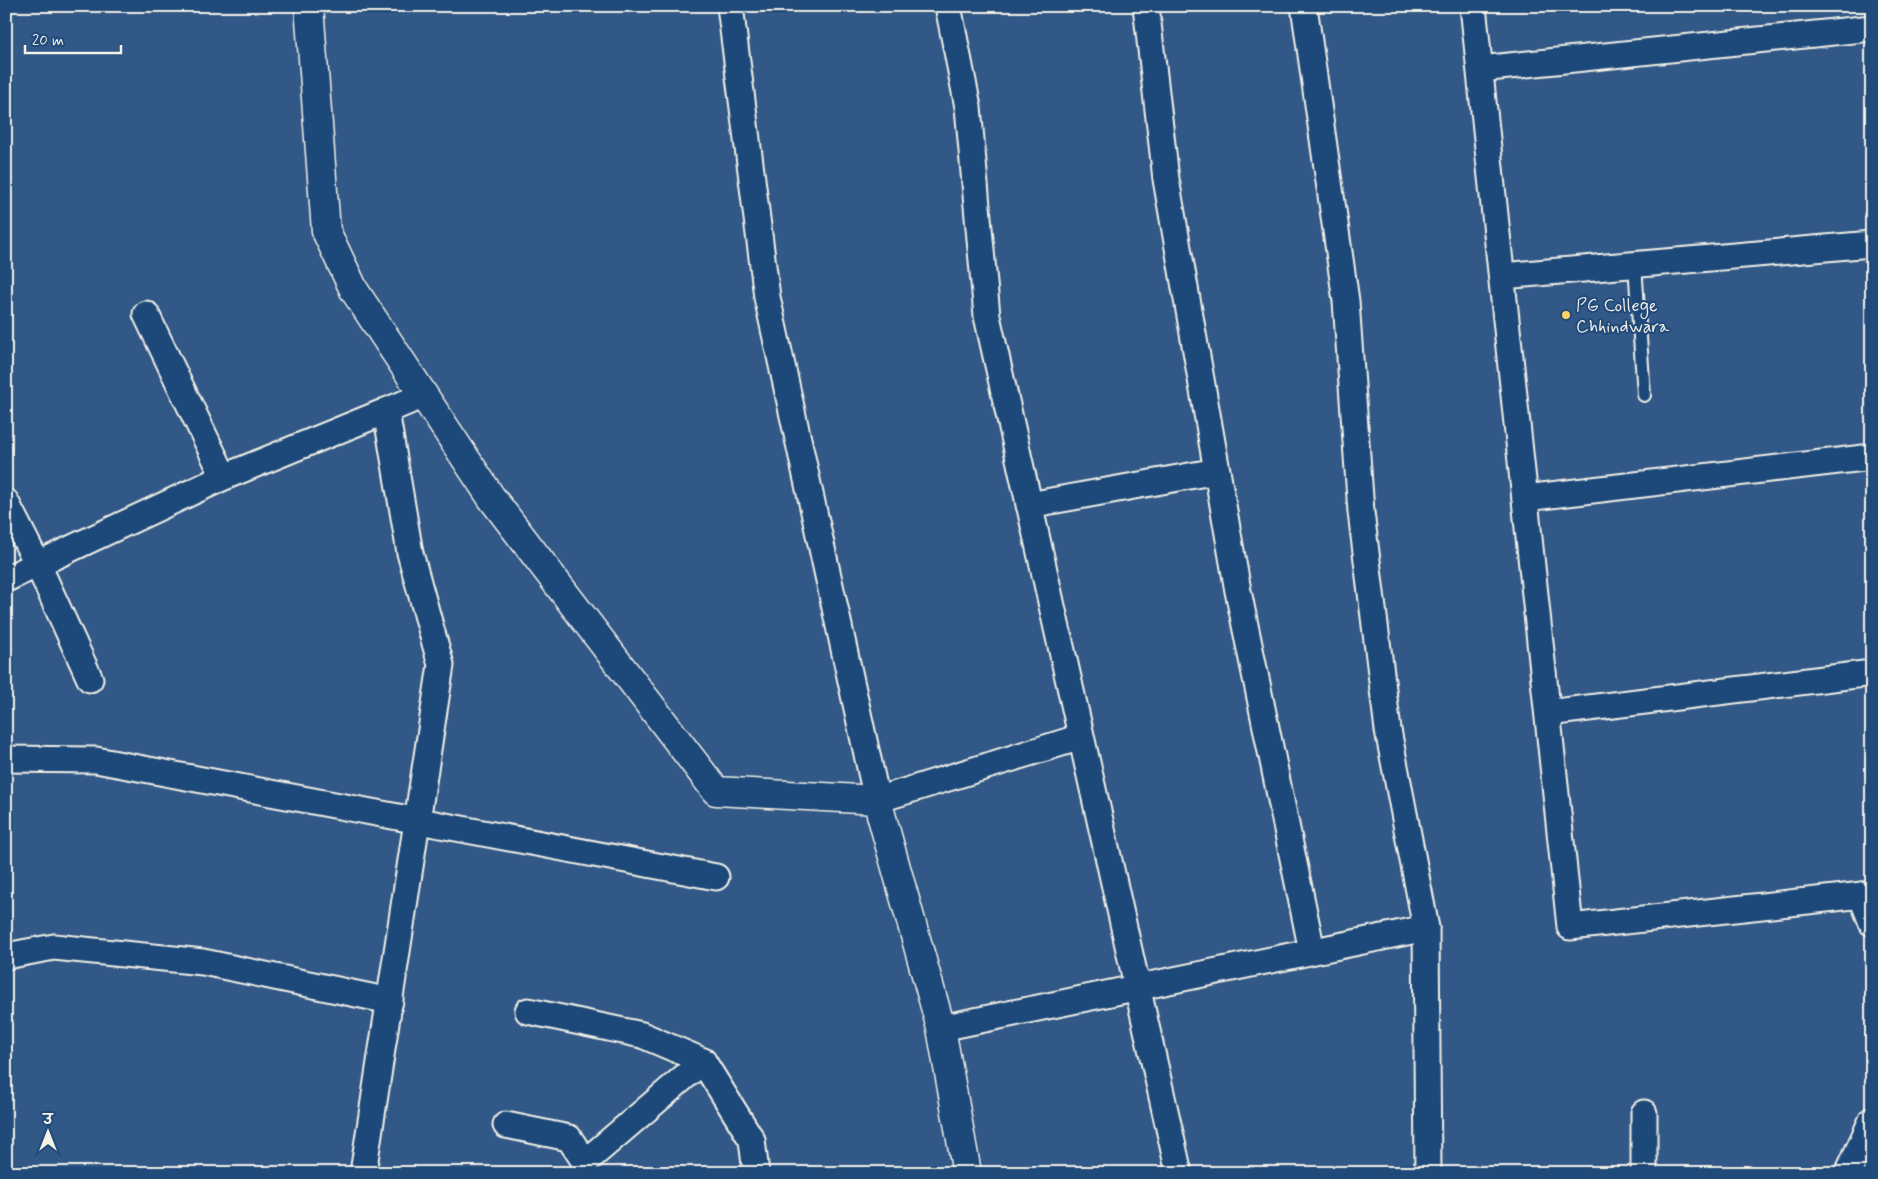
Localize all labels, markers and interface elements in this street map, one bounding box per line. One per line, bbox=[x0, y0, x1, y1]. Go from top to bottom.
scale bar bbox=[25, 22, 121, 54]
text: 20 m bbox=[32, 31, 64, 51]
place label: PG College Chhindwara bbox=[1576, 294, 1670, 339]
marker: PG College Chhindwara bbox=[1560, 309, 1572, 321]
north arrow bbox=[22, 1106, 72, 1156]
text: उ bbox=[41, 1111, 54, 1129]

